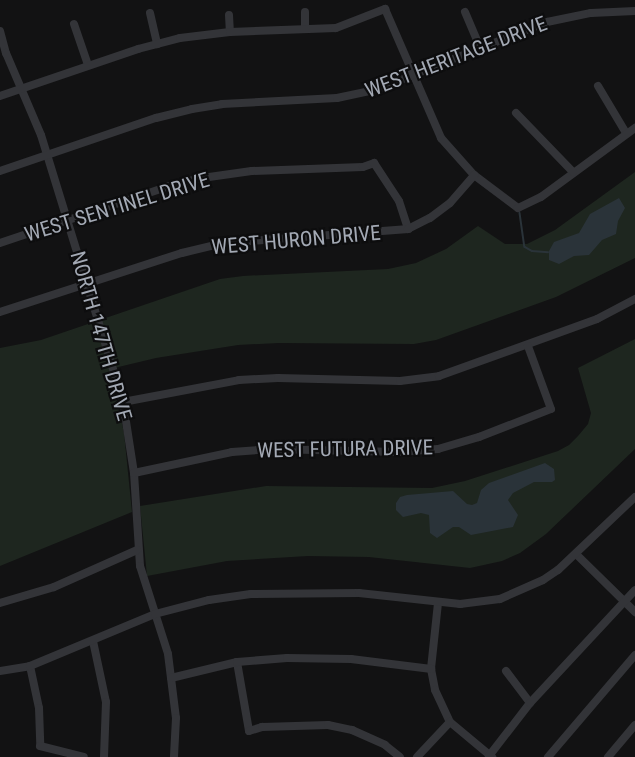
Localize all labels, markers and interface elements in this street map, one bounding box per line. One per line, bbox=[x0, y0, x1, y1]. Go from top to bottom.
street label: WEST HERITAGE DRIVE bbox=[361, 11, 551, 103]
street label: WEST SENTINEL DRIVE bbox=[21, 167, 213, 247]
street label: WEST HURON DRIVE bbox=[210, 220, 382, 260]
street label: NORTH 147TH DRIVE bbox=[65, 248, 137, 424]
street label: WEST FUTURA DRIVE bbox=[257, 435, 433, 463]

